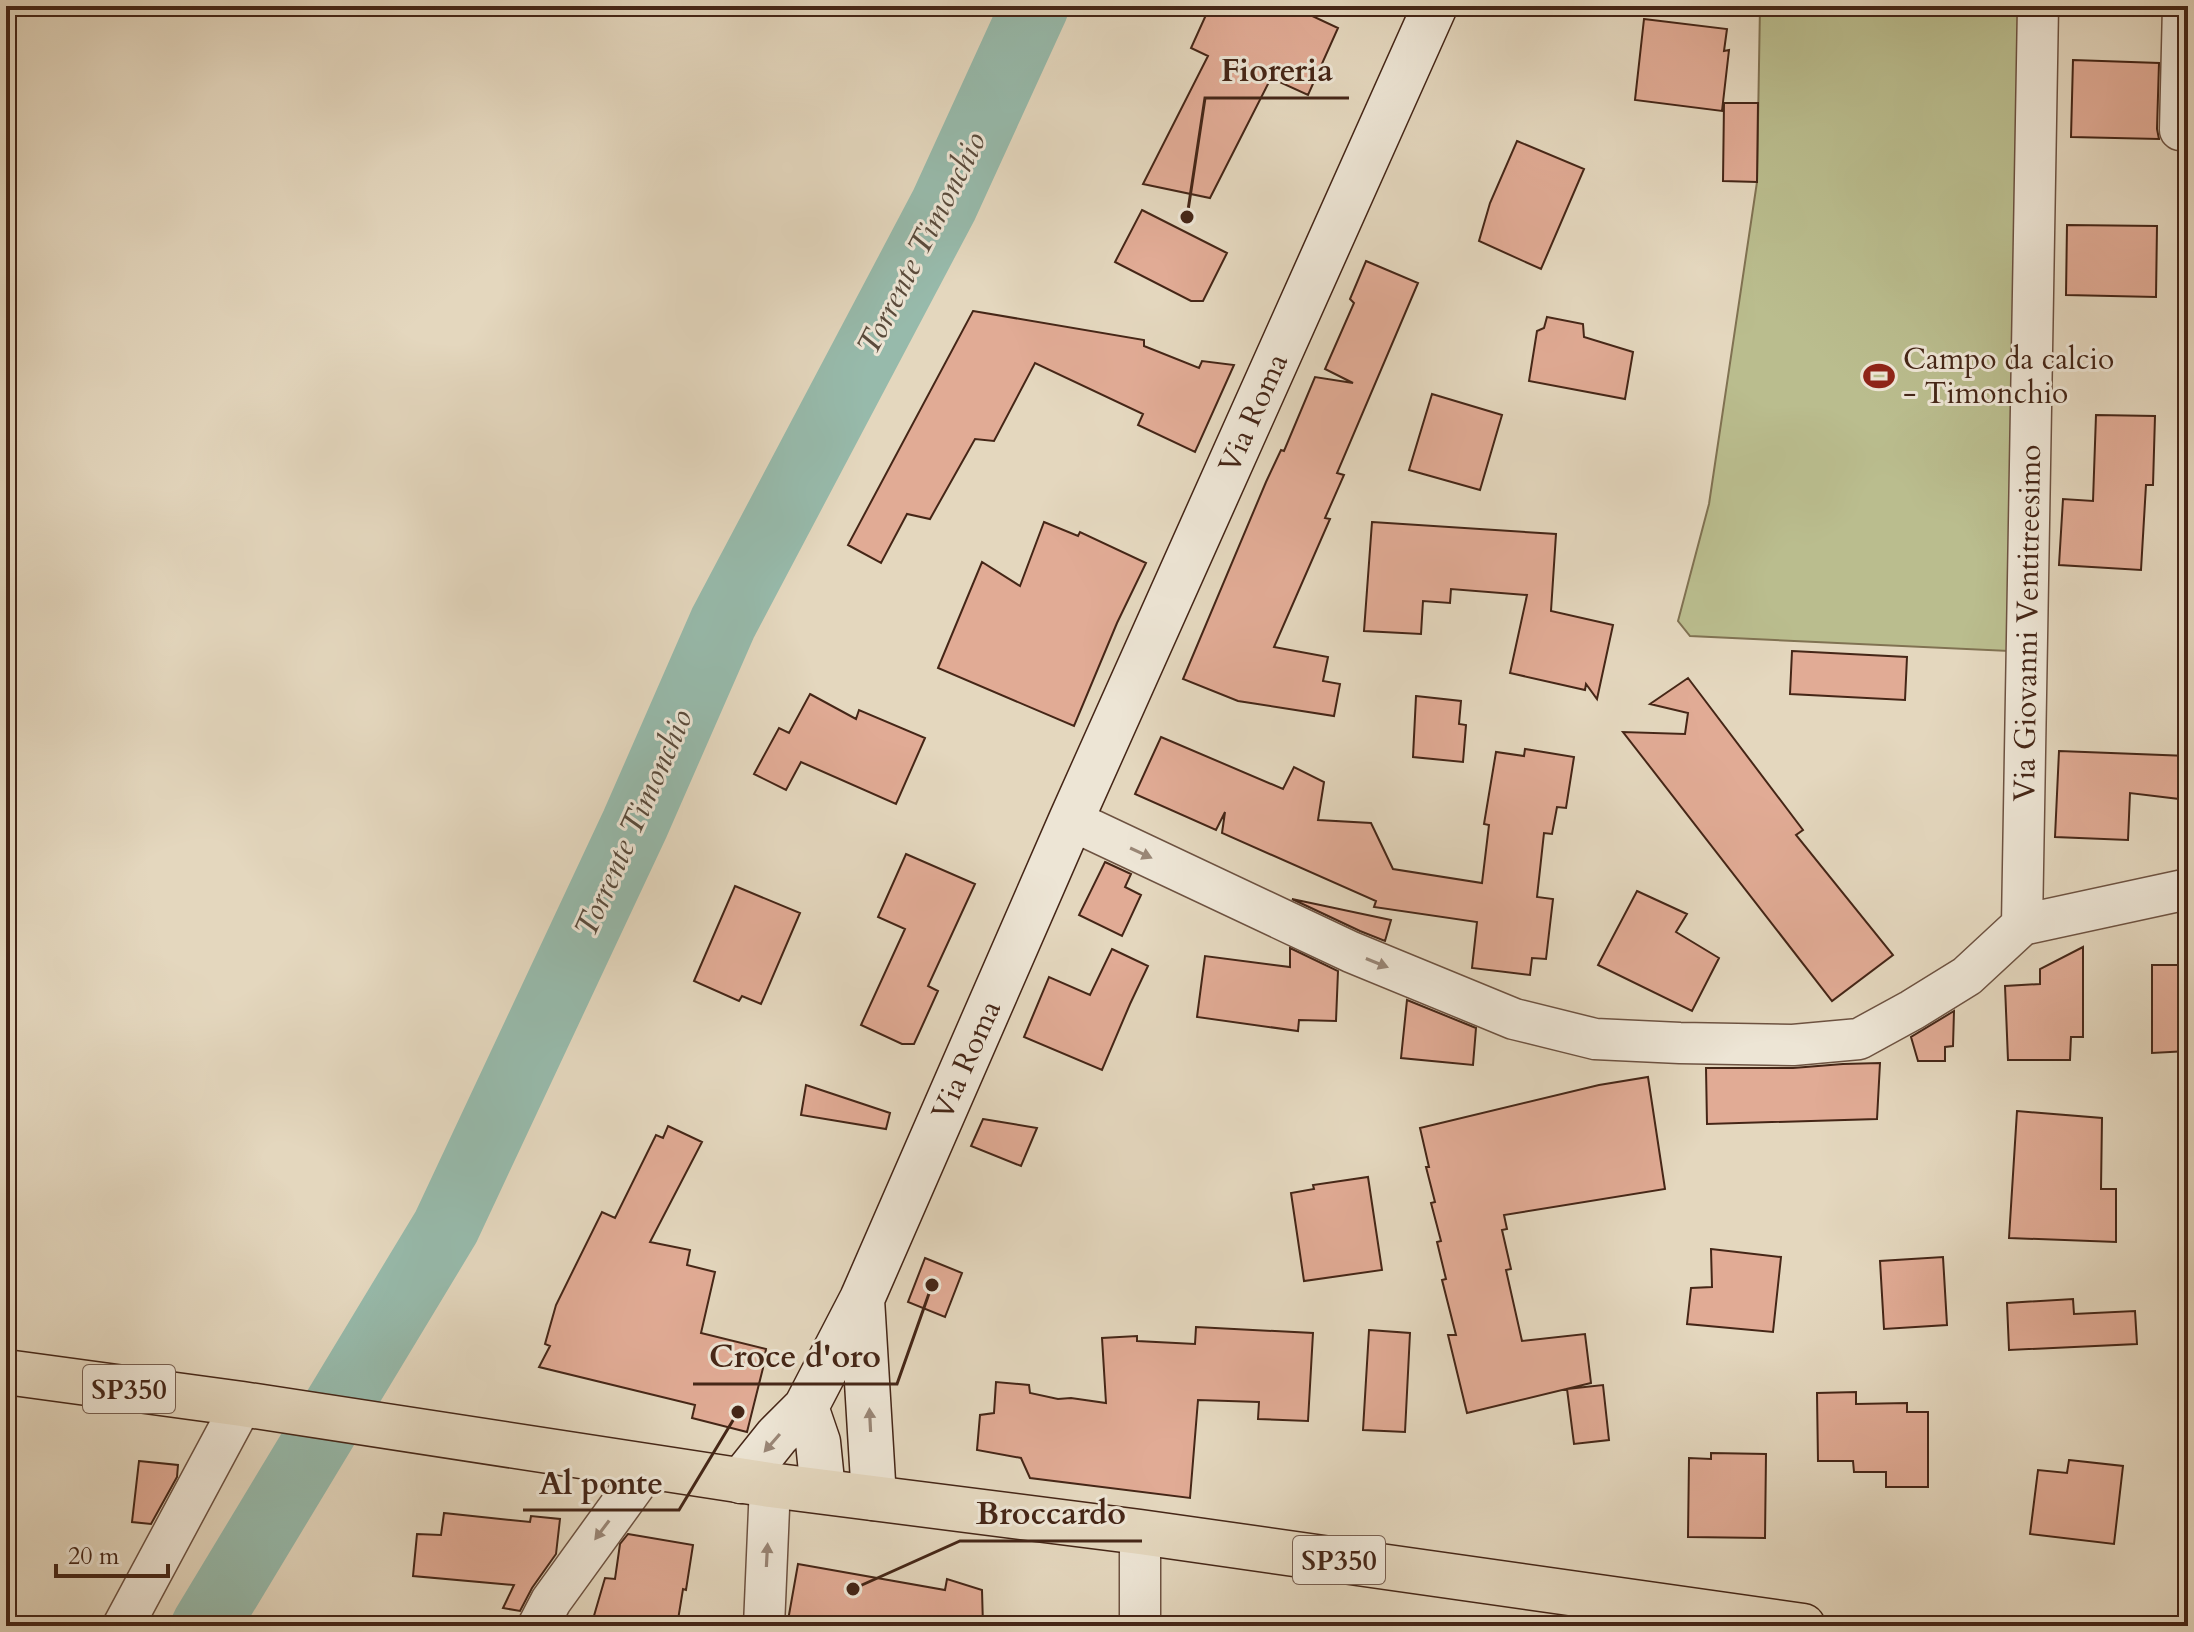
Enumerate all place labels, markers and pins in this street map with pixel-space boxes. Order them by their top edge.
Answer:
callout: Fioreria [1205,42,1349,98]
place label: Campo da calcio - Timonchio [1903,339,2114,414]
sports icon: Campo da calcio - Timonchio [1862,359,1896,393]
callout: Croce d'oro [693,1328,897,1384]
callout: Al ponte [523,1454,679,1510]
callout: Broccardo [960,1485,1142,1541]

